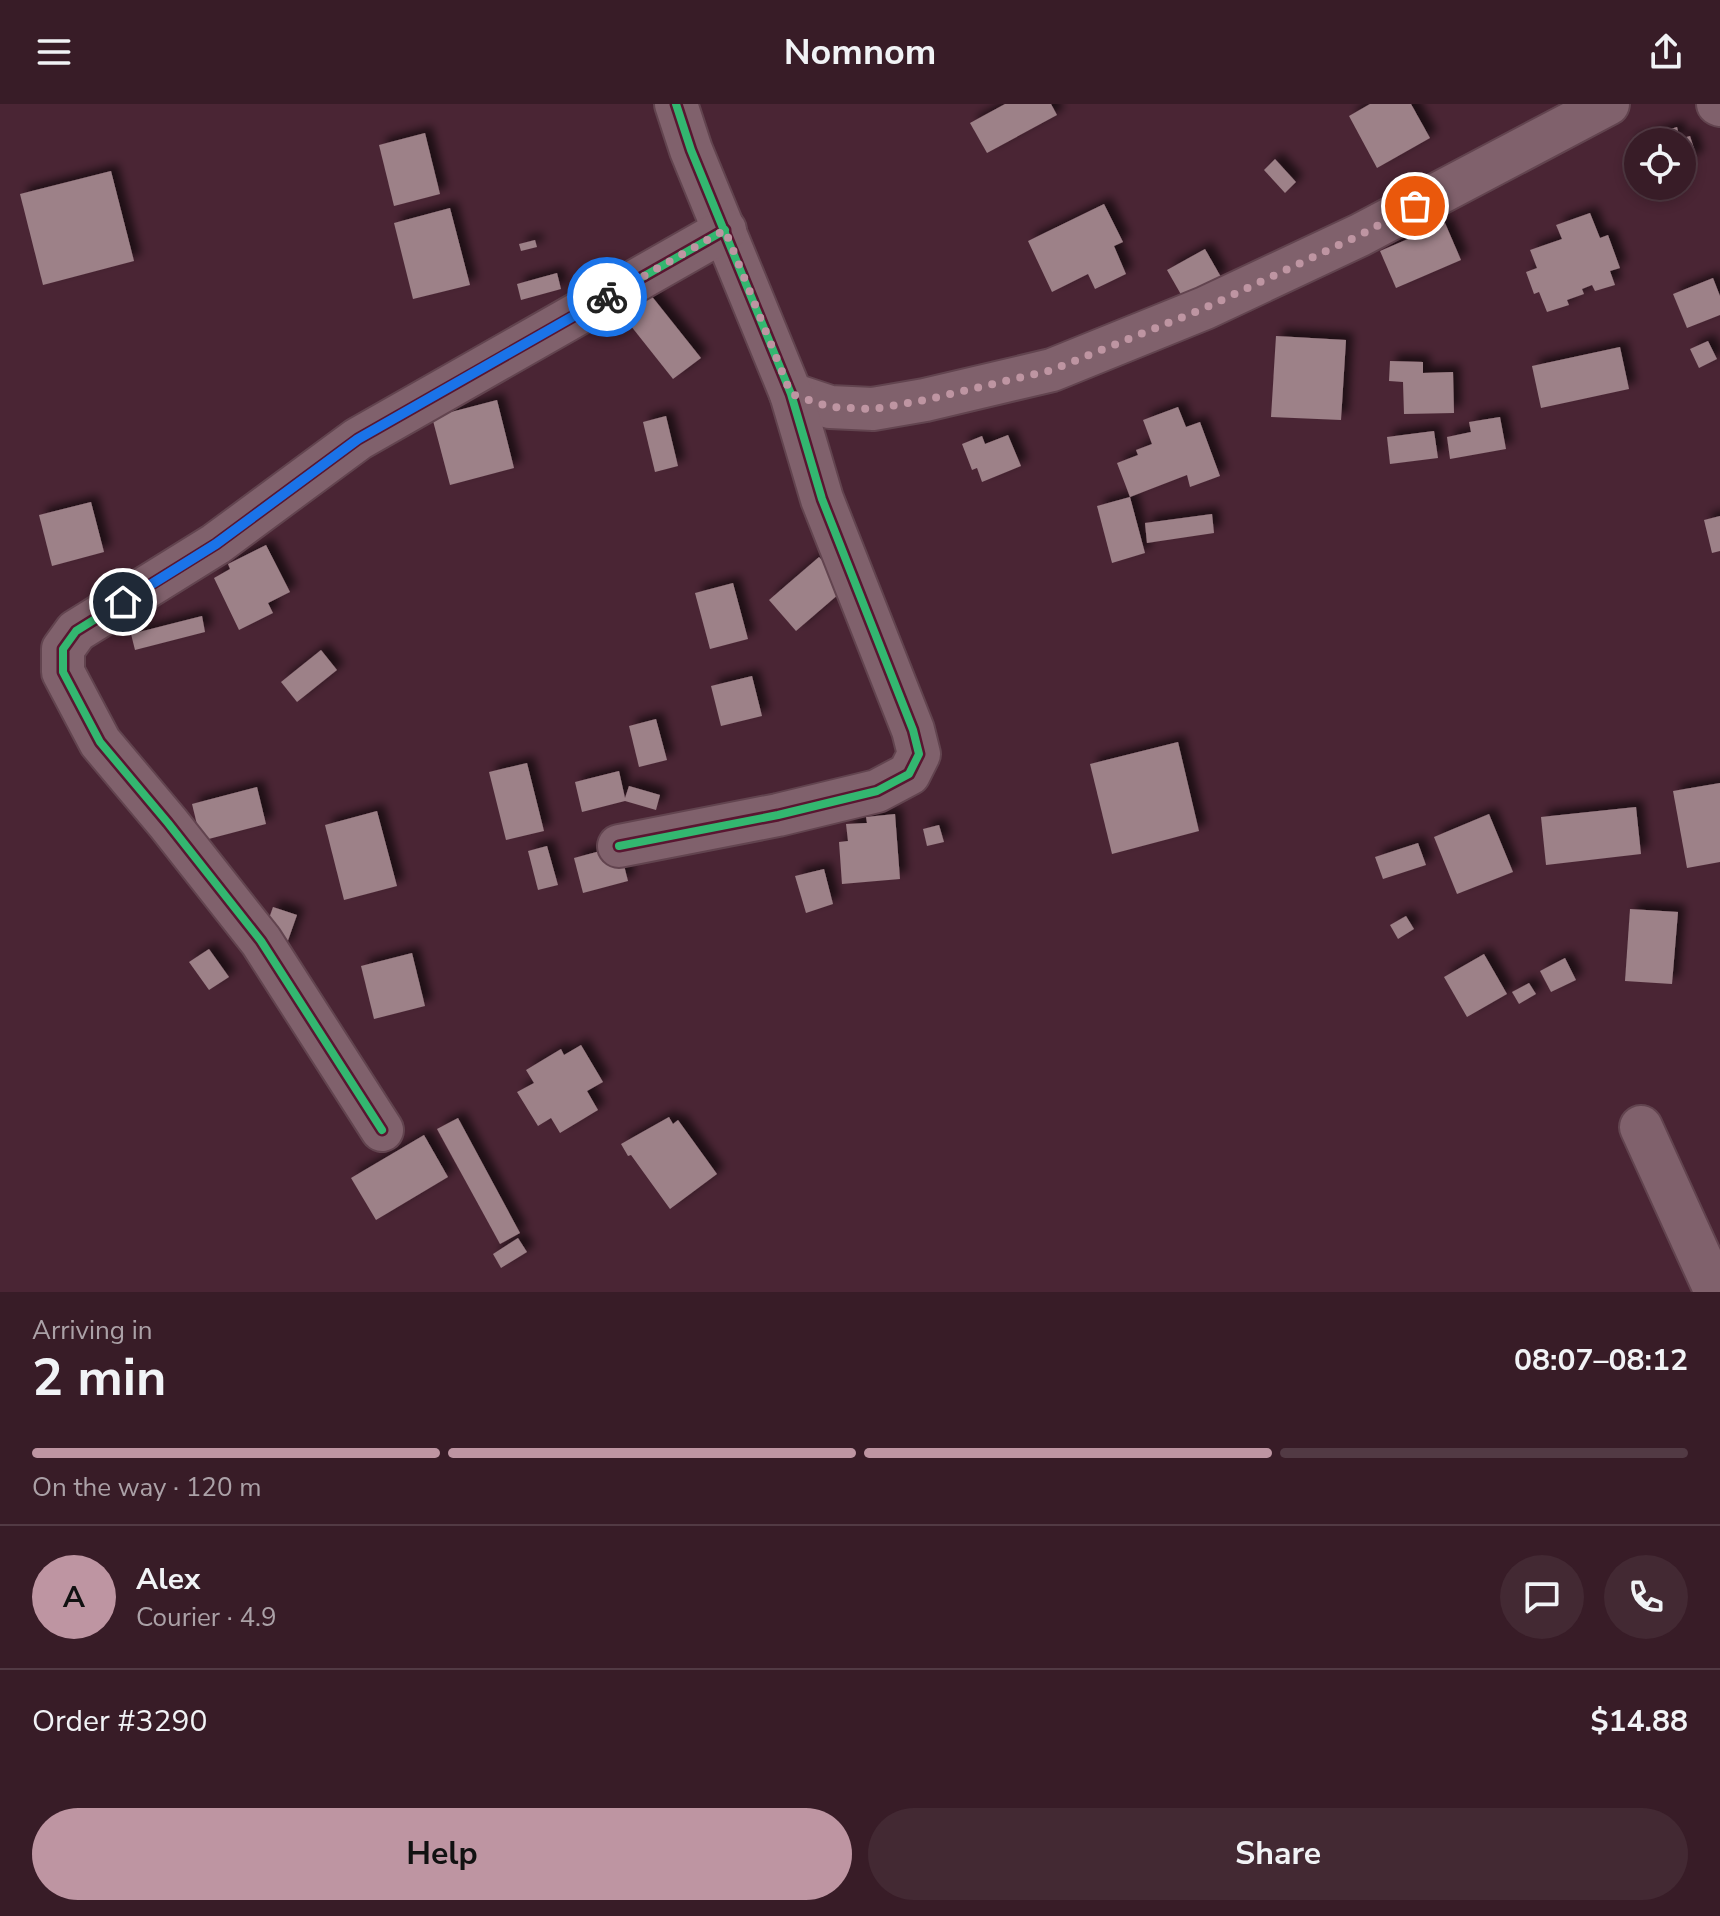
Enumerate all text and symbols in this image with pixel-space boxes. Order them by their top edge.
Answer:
text: Nomnom [784,28,936,77]
icon: menu [32,30,76,74]
icon: share [1644,30,1688,74]
map controls [1624,128,1696,200]
button: locate [1624,128,1696,200]
pin [1381,172,1449,240]
icon: bag [1393,184,1437,228]
courier [567,257,647,337]
icon: bike [585,275,629,319]
pin [89,568,157,636]
icon: home [101,580,145,624]
text: Arriving in [32,1313,153,1348]
text: 08:07–08:12 [1514,1340,1688,1381]
text: 2 min [32,1342,167,1413]
text: On the way · 120 m [32,1470,261,1505]
button: chat [1500,1555,1584,1639]
button: phone [1604,1555,1688,1639]
text: Alex [136,1559,200,1600]
text: A [63,1577,85,1618]
text: Courier · 4.9 [136,1600,277,1635]
text: Order #3290 [32,1701,207,1742]
text: $14.88 [1591,1701,1688,1742]
button: Help [32,1808,852,1900]
button: Share [868,1808,1688,1900]

